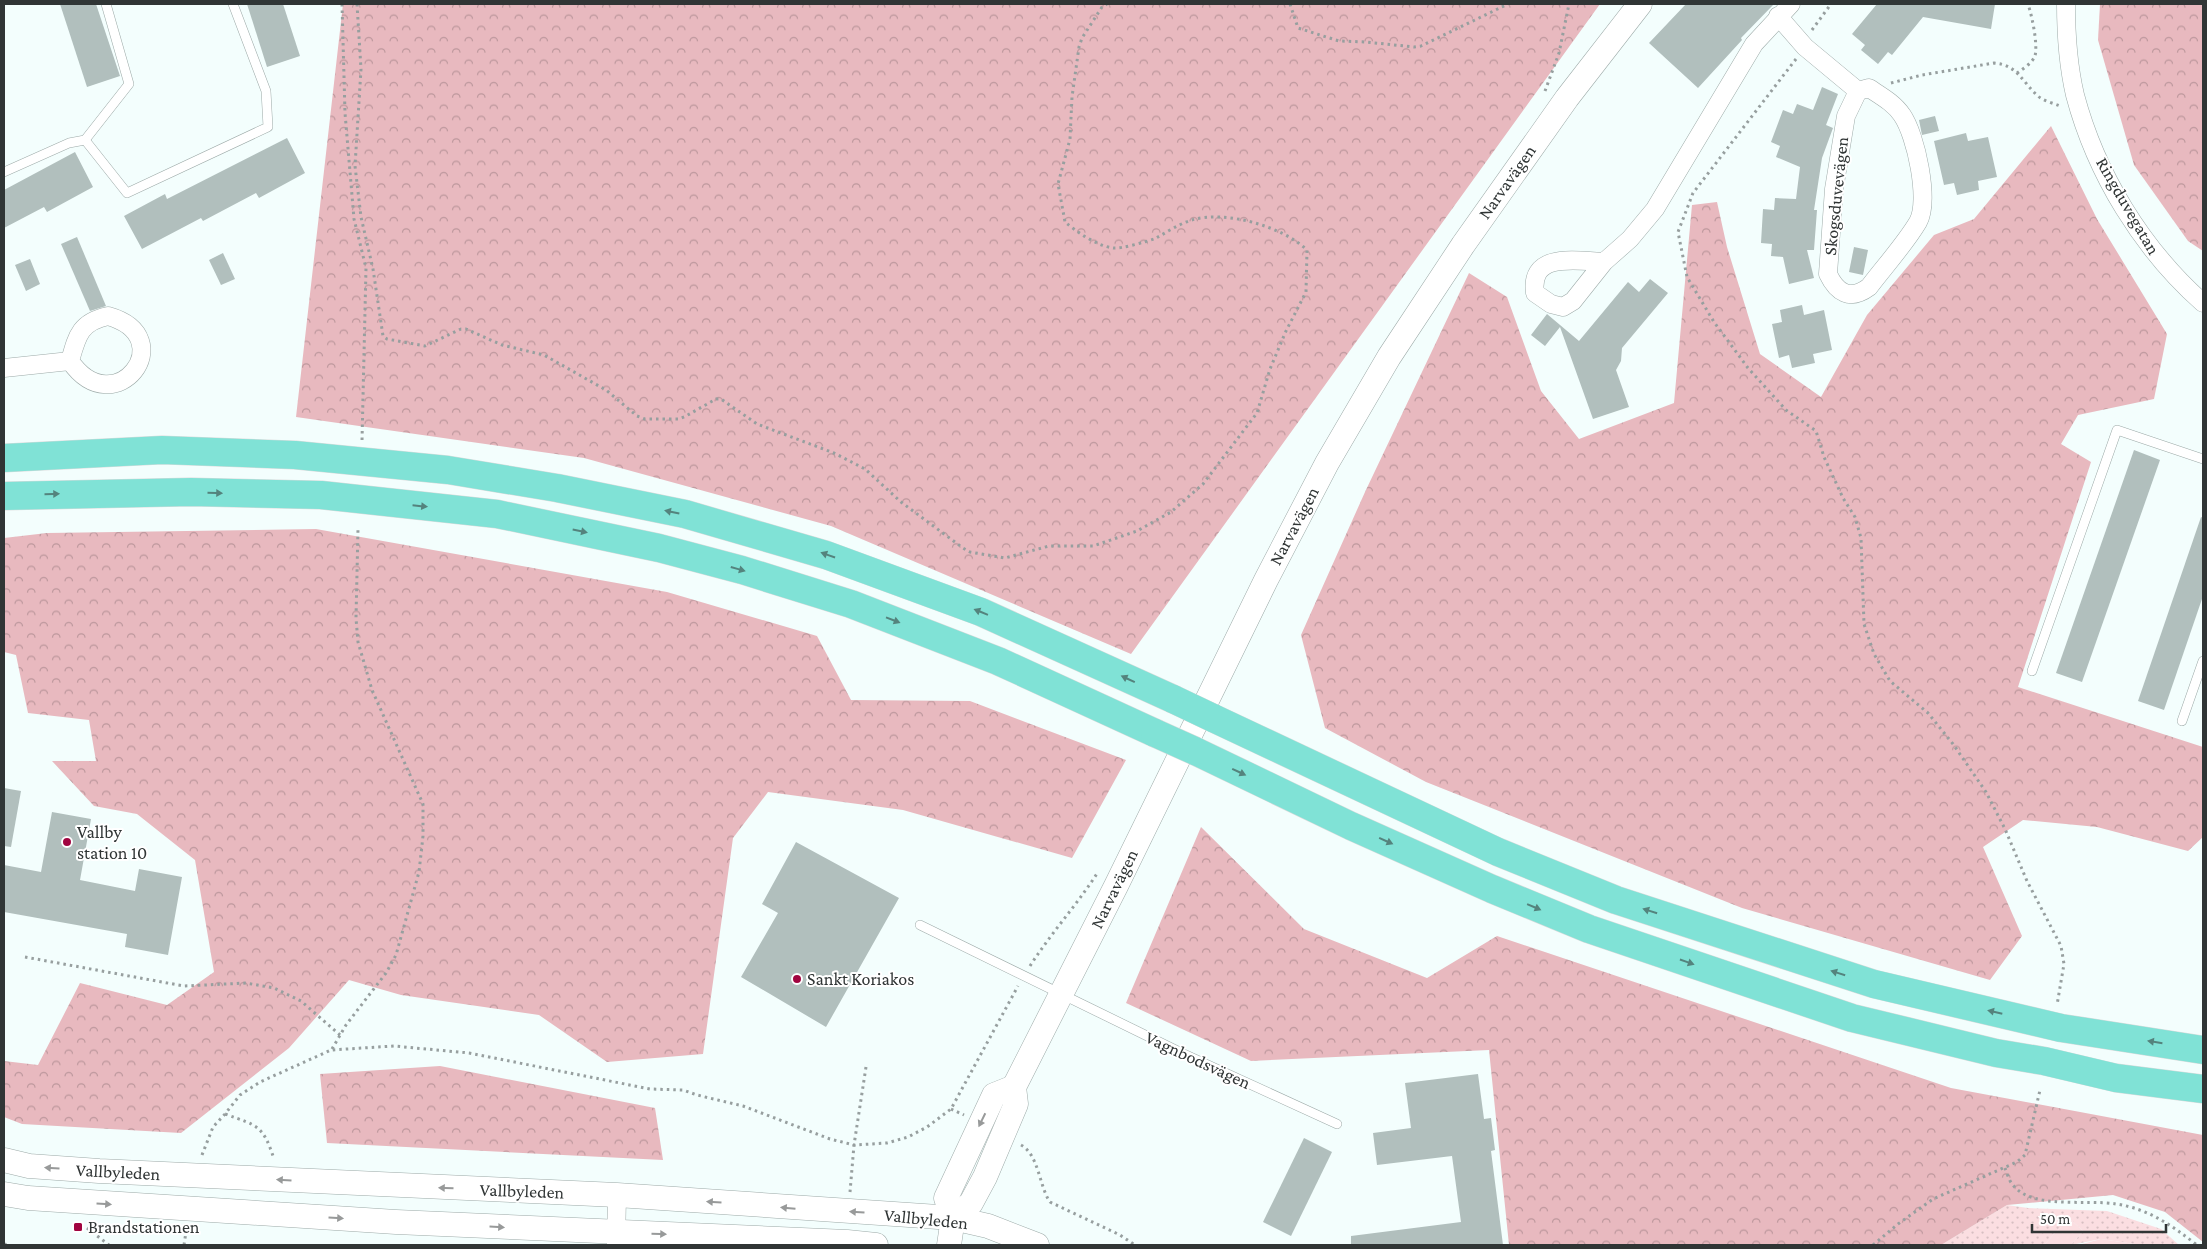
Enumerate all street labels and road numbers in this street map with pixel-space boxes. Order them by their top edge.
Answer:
street label: Skogsduvevägen [1820,135,1852,256]
street label: Narvavägen [1474,141,1540,223]
street label: Ringduvegatan [2092,154,2164,258]
street label: Narvavägen [1265,483,1323,568]
street label: Narvavägen [1086,846,1142,932]
street label: Vagnbodsvägen [1142,1027,1254,1093]
street label: Vallbyleden [75,1160,161,1184]
street label: Vallbyleden [479,1180,565,1202]
street label: Vallbyleden [883,1205,969,1233]

